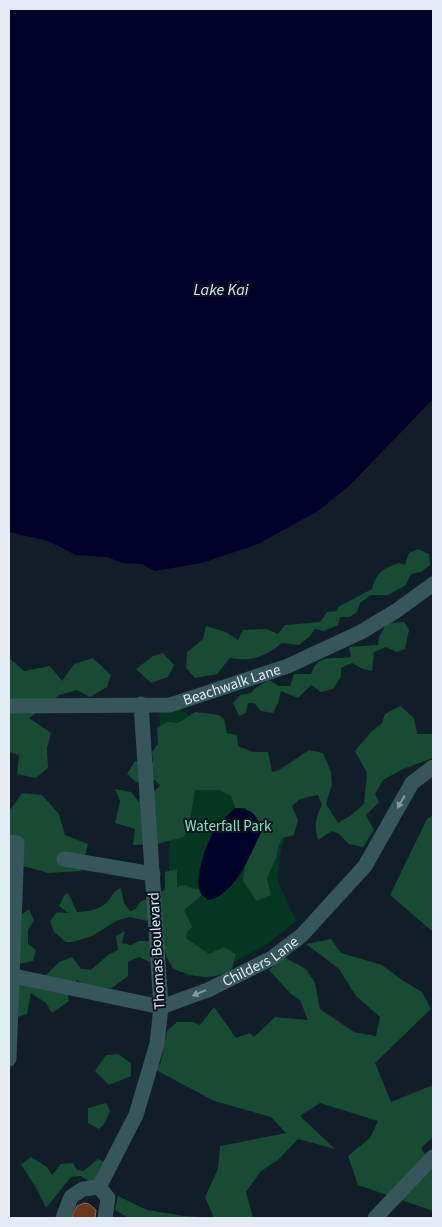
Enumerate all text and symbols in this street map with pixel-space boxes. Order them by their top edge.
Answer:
water label: Lake Kai [193,279,249,301]
street label: Beachwalk Lane [180,659,283,711]
one-way arrow [397,795,405,810]
park label: Waterfall Park [185,816,272,837]
street label: Thomas Boulevard [143,892,171,1010]
street label: Childers Lane [219,931,303,992]
one-way arrow [192,990,207,997]

